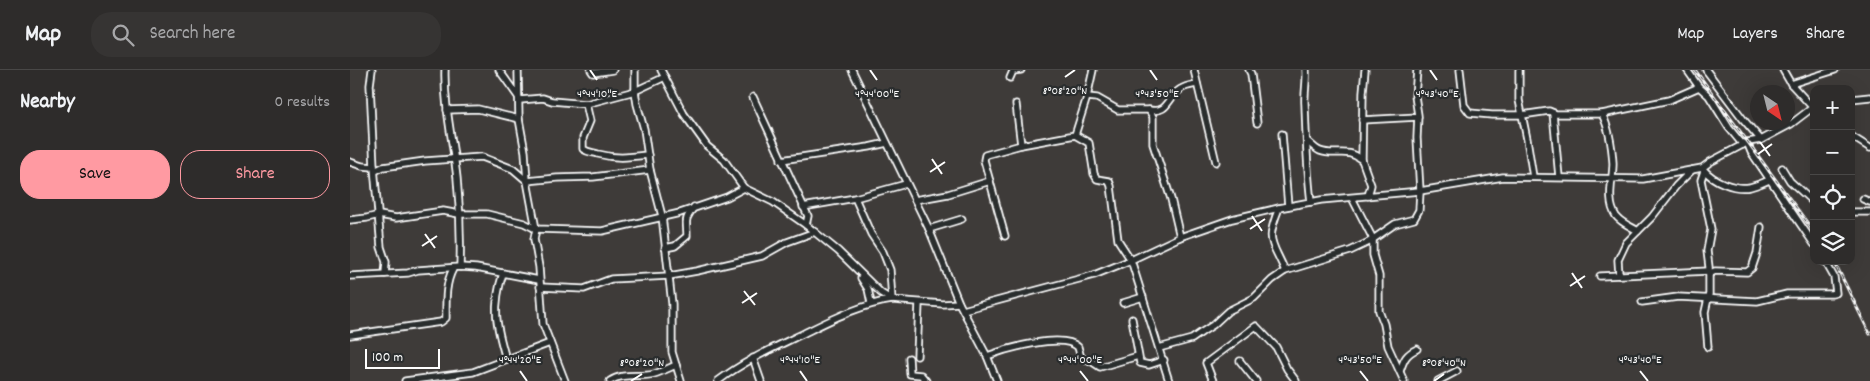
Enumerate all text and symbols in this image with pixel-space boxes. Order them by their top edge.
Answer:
search box [91,12,441,57]
text: Map [25,18,61,52]
icon: search [109,21,137,49]
text: Search here [149,21,235,48]
text: Map [1677,22,1704,47]
text: Layers [1732,22,1778,47]
text: Share [1806,22,1845,47]
text: 8°08'20"N [1043,83,1087,100]
north arrow [1750,85,1795,130]
map controls [1810,85,1855,265]
button: + [1810,85,1855,130]
text: 4°44'10"E [577,86,618,103]
text: 4°44'00"E [855,86,900,103]
text: 4°43'50"E [1135,86,1179,103]
text: 4°43'40"E [1416,86,1459,103]
text: Nearby [20,88,75,118]
text: 0 results [275,91,330,114]
button: − [1810,130,1855,175]
button: Save [20,150,170,199]
button: Share [180,150,330,199]
button: locate [1810,175,1855,220]
button: layers [1810,220,1855,265]
scale bar [365,346,440,369]
text: 100 m [372,348,403,368]
text: 4°44'20"E [499,352,542,369]
text: 4°44'10"E [780,352,821,369]
text: 4°44'00"E [1058,352,1103,369]
text: 4°43'50"E [1338,352,1382,369]
text: 4°43'40"E [1619,352,1662,369]
text: 8°08'20"N [620,355,664,372]
text: 8°08'40"N [1422,355,1466,372]

